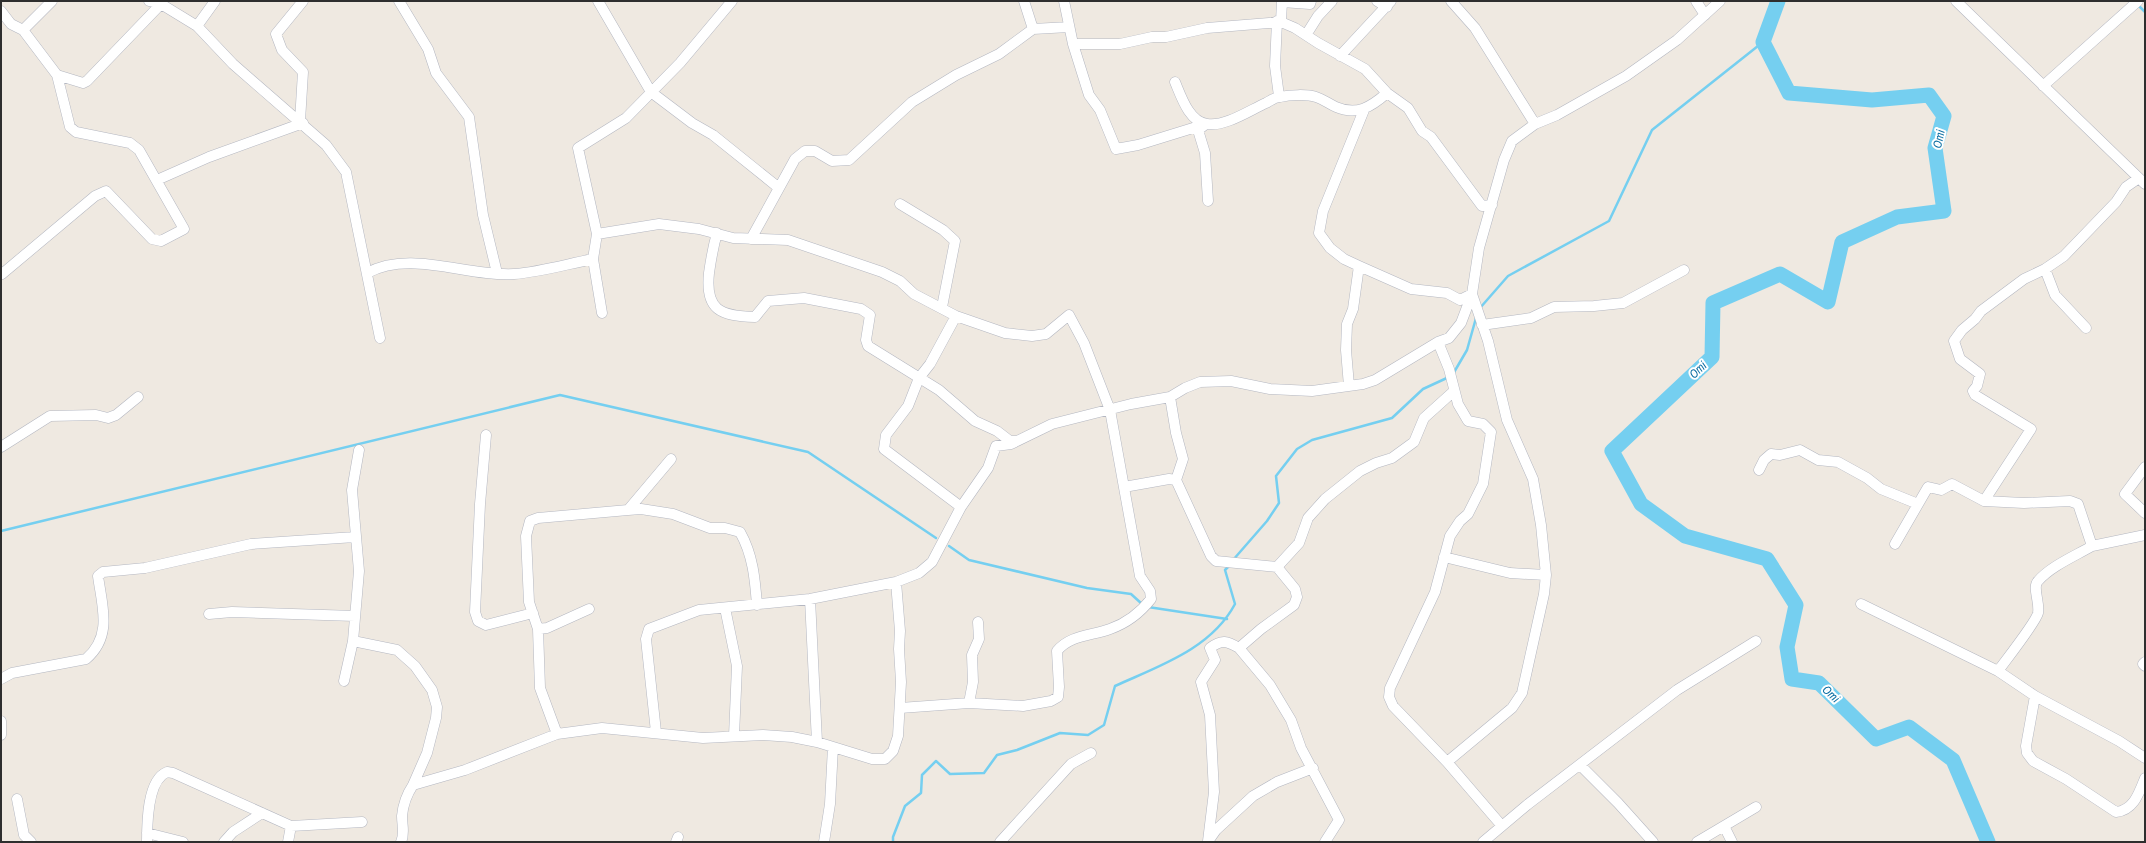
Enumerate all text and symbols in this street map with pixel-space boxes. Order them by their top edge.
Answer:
water label: Omi [1929,128,1949,150]
water label: Omi [1686,358,1710,382]
water label: Omi [1819,682,1843,706]

